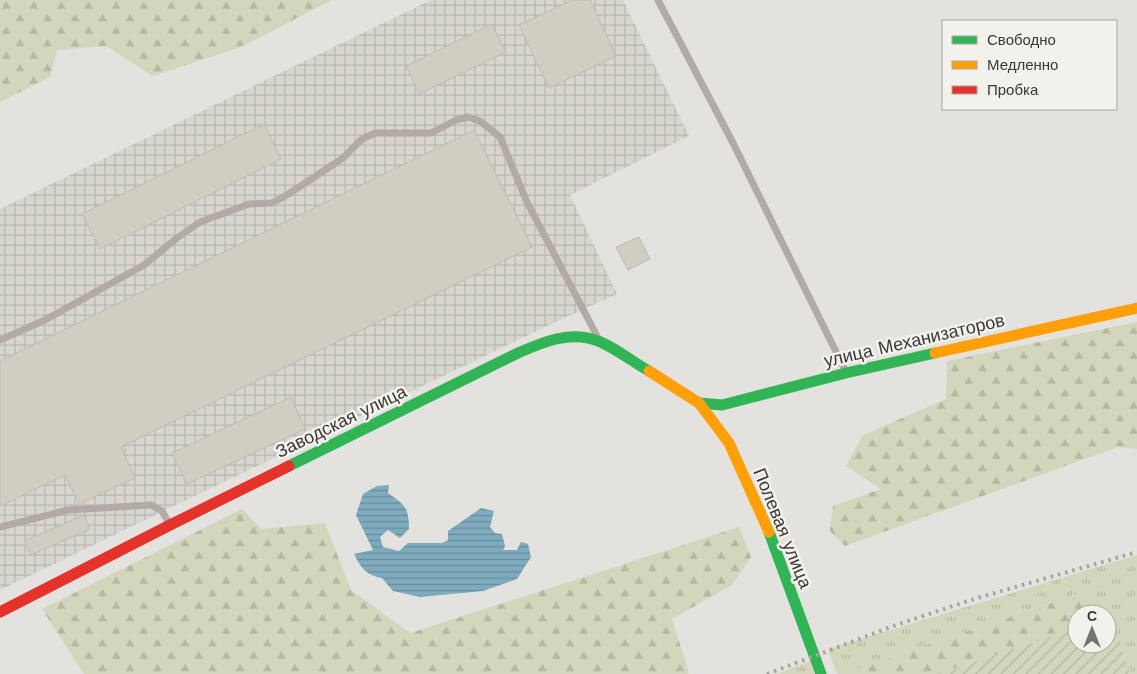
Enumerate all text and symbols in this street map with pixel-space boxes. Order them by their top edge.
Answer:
legend [942,20,1117,110]
text: Свободно [987,31,1056,49]
text: Медленно [987,56,1058,74]
text: Пробка [987,81,1039,99]
street label: улица Механизаторов [822,309,1006,371]
street label: Заводская улица [272,380,411,462]
street label: Полевая улица [749,465,817,592]
north arrow [1067,604,1117,654]
text: С [1087,608,1097,624]

